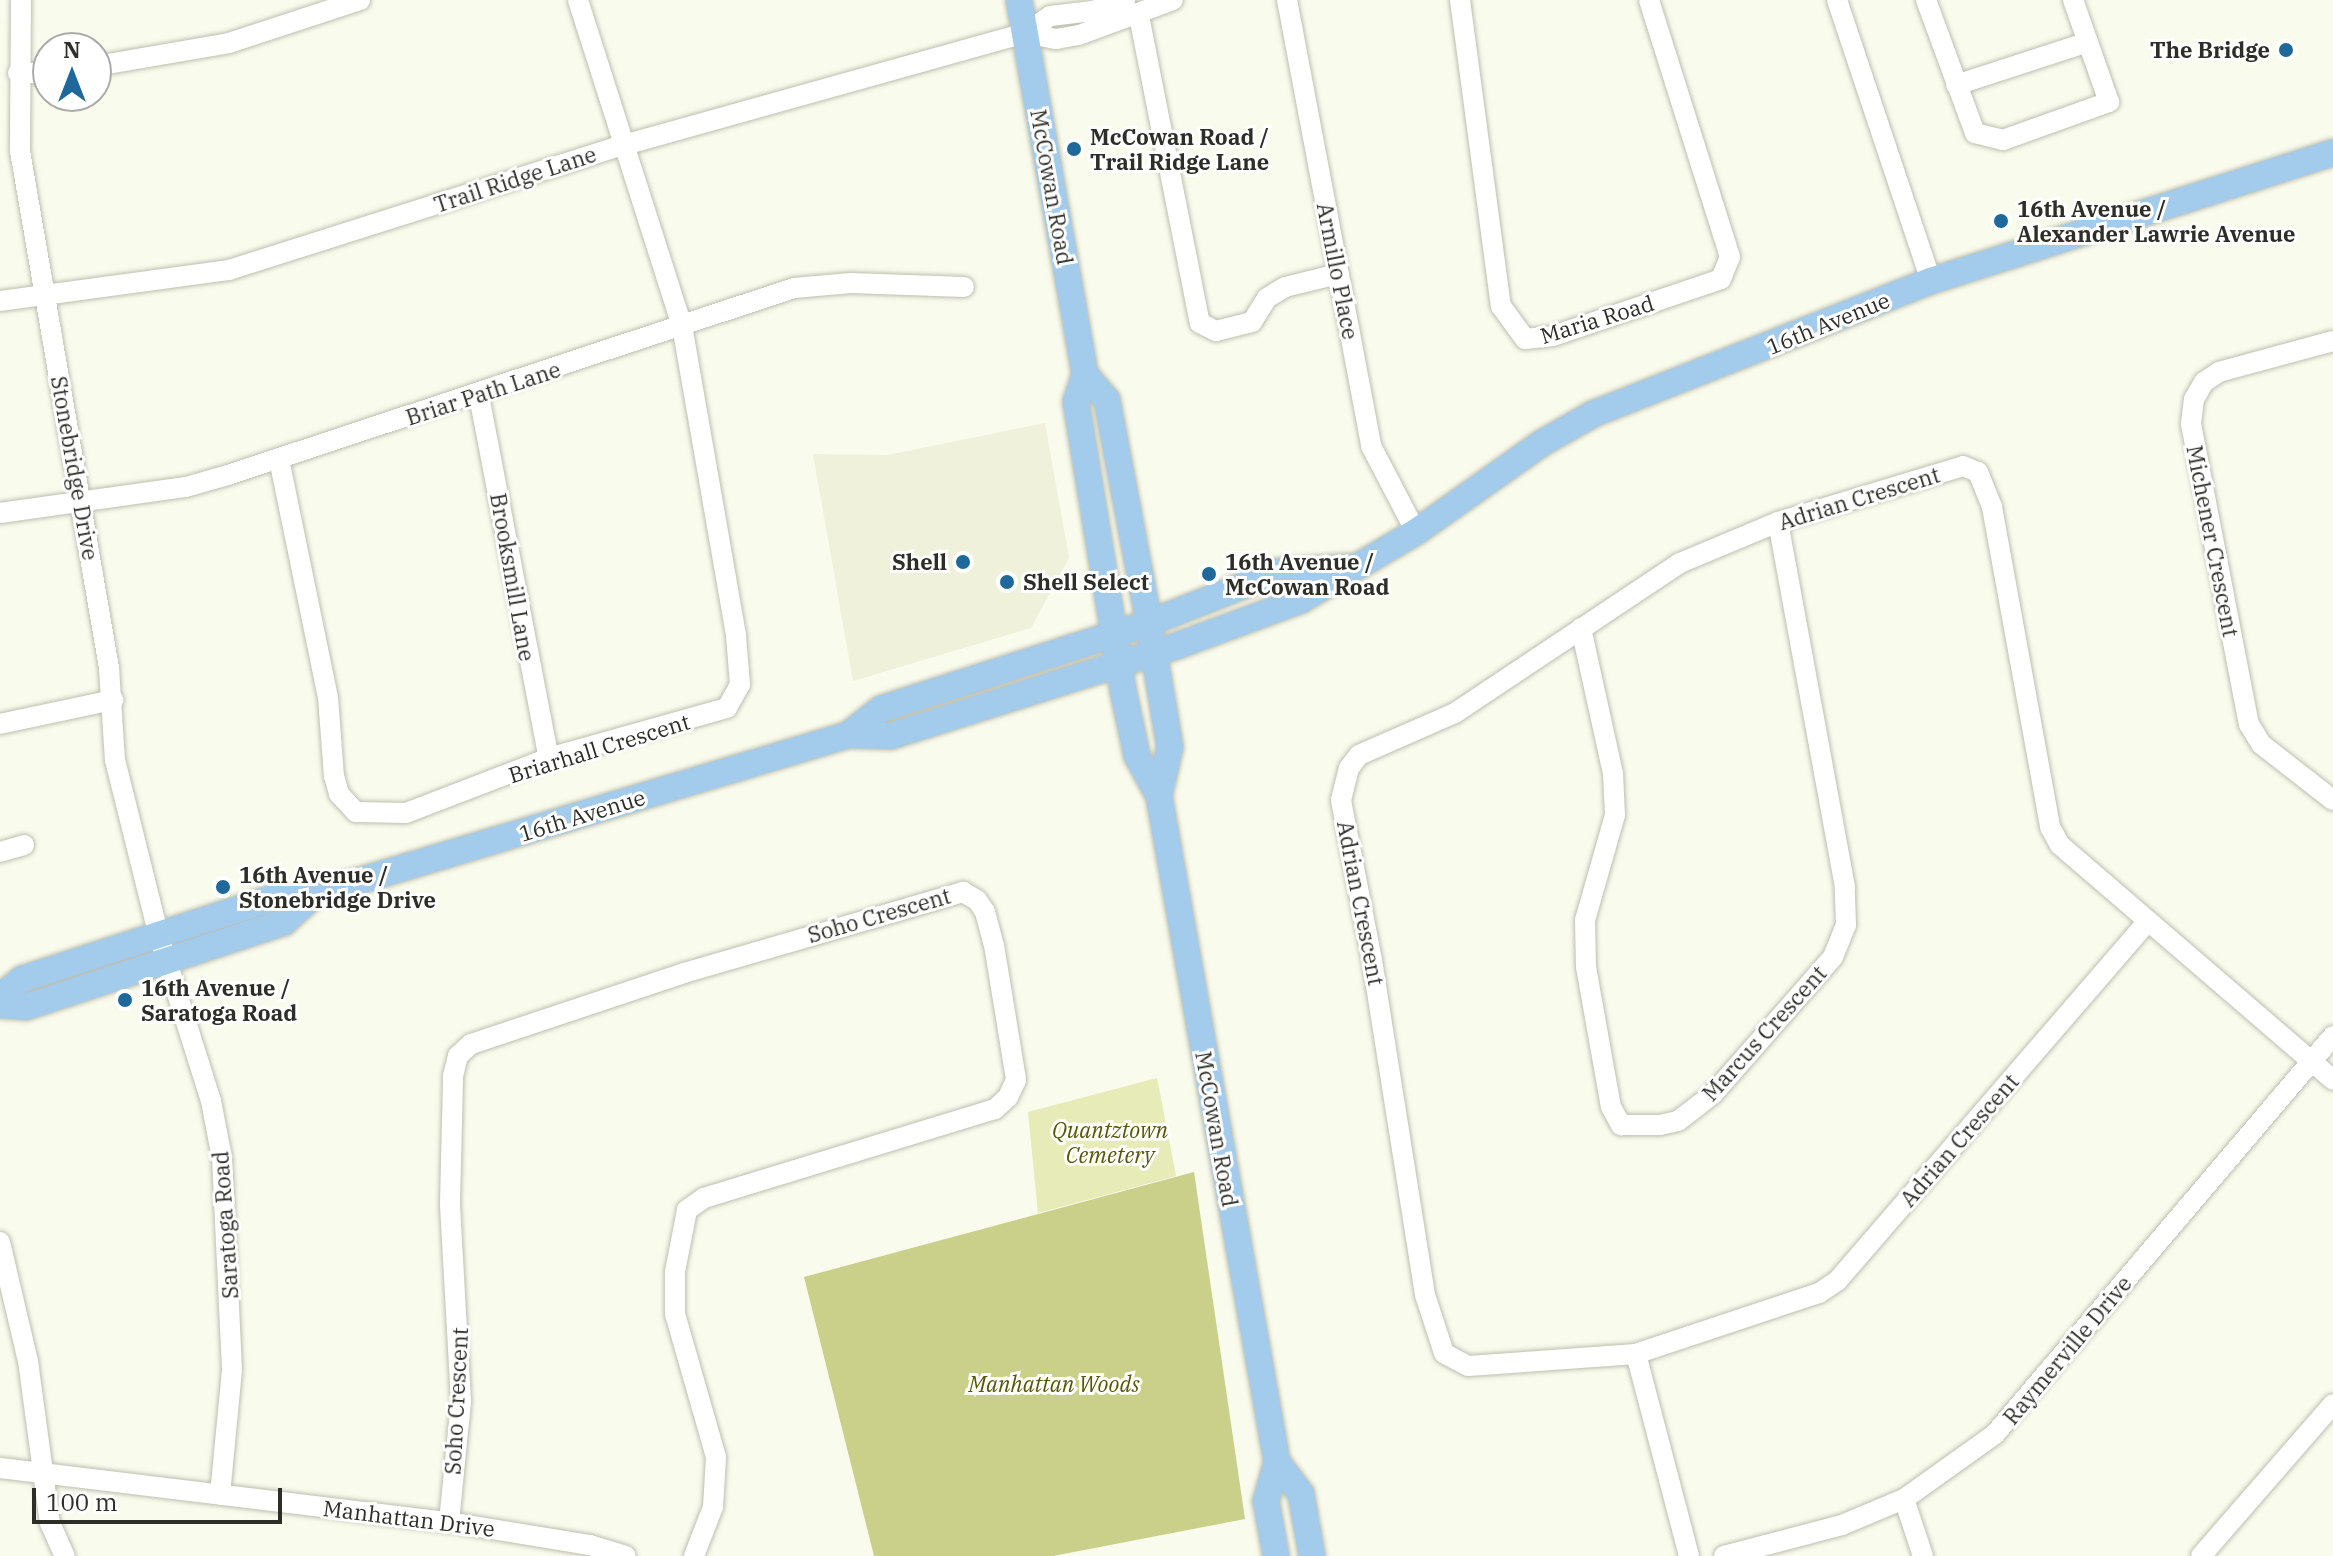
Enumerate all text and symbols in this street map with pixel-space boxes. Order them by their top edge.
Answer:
north arrow [32,32,112,112]
text: N [63,35,81,64]
place label: The Bridge [2150,37,2270,63]
marker: The Bridge [2277,41,2295,59]
street label: McCowan Road [1025,107,1079,267]
place label: McCowan Road / Trail Ridge Lane [1090,123,1269,174]
street label: Trail Ridge Lane [430,140,600,218]
marker: McCowan Road / Trail Ridge Lane [1065,140,1083,158]
place label: 16th Avenue / Alexander Lawrie Avenue [2017,195,2295,246]
street label: Armillo Place [1312,200,1364,342]
marker: 16th Avenue / Alexander Lawrie Avenue [1992,212,2010,230]
street label: 16th Avenue [1763,286,1893,360]
street label: Maria Road [1537,289,1657,349]
street label: Briar Path Lane [402,356,564,430]
street label: Stonebridge Drive [46,374,104,562]
street label: Michener Crescent [2181,443,2245,639]
street label: Adrian Crescent [1775,461,1943,535]
street label: Brooksmill Lane [485,491,541,663]
place label: 16th Avenue / McCowan Road [1225,548,1389,600]
place label: Shell [892,549,947,575]
marker: Shell [954,553,972,571]
marker: 16th Avenue / McCowan Road [1200,565,1218,583]
place label: Shell Select [1023,569,1149,595]
marker: Shell Select [998,573,1016,591]
street label: Briarhall Crescent [505,708,693,788]
street label: 16th Avenue [516,783,648,847]
street label: Adrian Crescent [1332,818,1390,988]
place label: 16th Avenue / Stonebridge Drive [239,861,436,912]
marker: 16th Avenue / Stonebridge Drive [214,878,232,896]
street label: Soho Crescent [804,882,954,948]
street label: Marcus Crescent [1696,960,1832,1106]
place label: 16th Avenue / Saratoga Road [141,974,297,1026]
marker: 16th Avenue / Saratoga Road [116,991,134,1009]
street label: McCowan Road [1190,1049,1244,1209]
street label: Adrian Crescent [1894,1068,2024,1212]
park label: Quantztown Cemetery [1052,1116,1168,1168]
street label: Saratoga Road [207,1150,243,1300]
street label: Raymerville Drive [1997,1270,2137,1430]
street label: Soho Crescent [439,1327,473,1475]
park label: Manhattan Woods [968,1371,1140,1397]
scale bar [36,1472,286,1522]
text: 100 m [46,1486,118,1518]
street label: Manhattan Drive [322,1494,496,1542]

